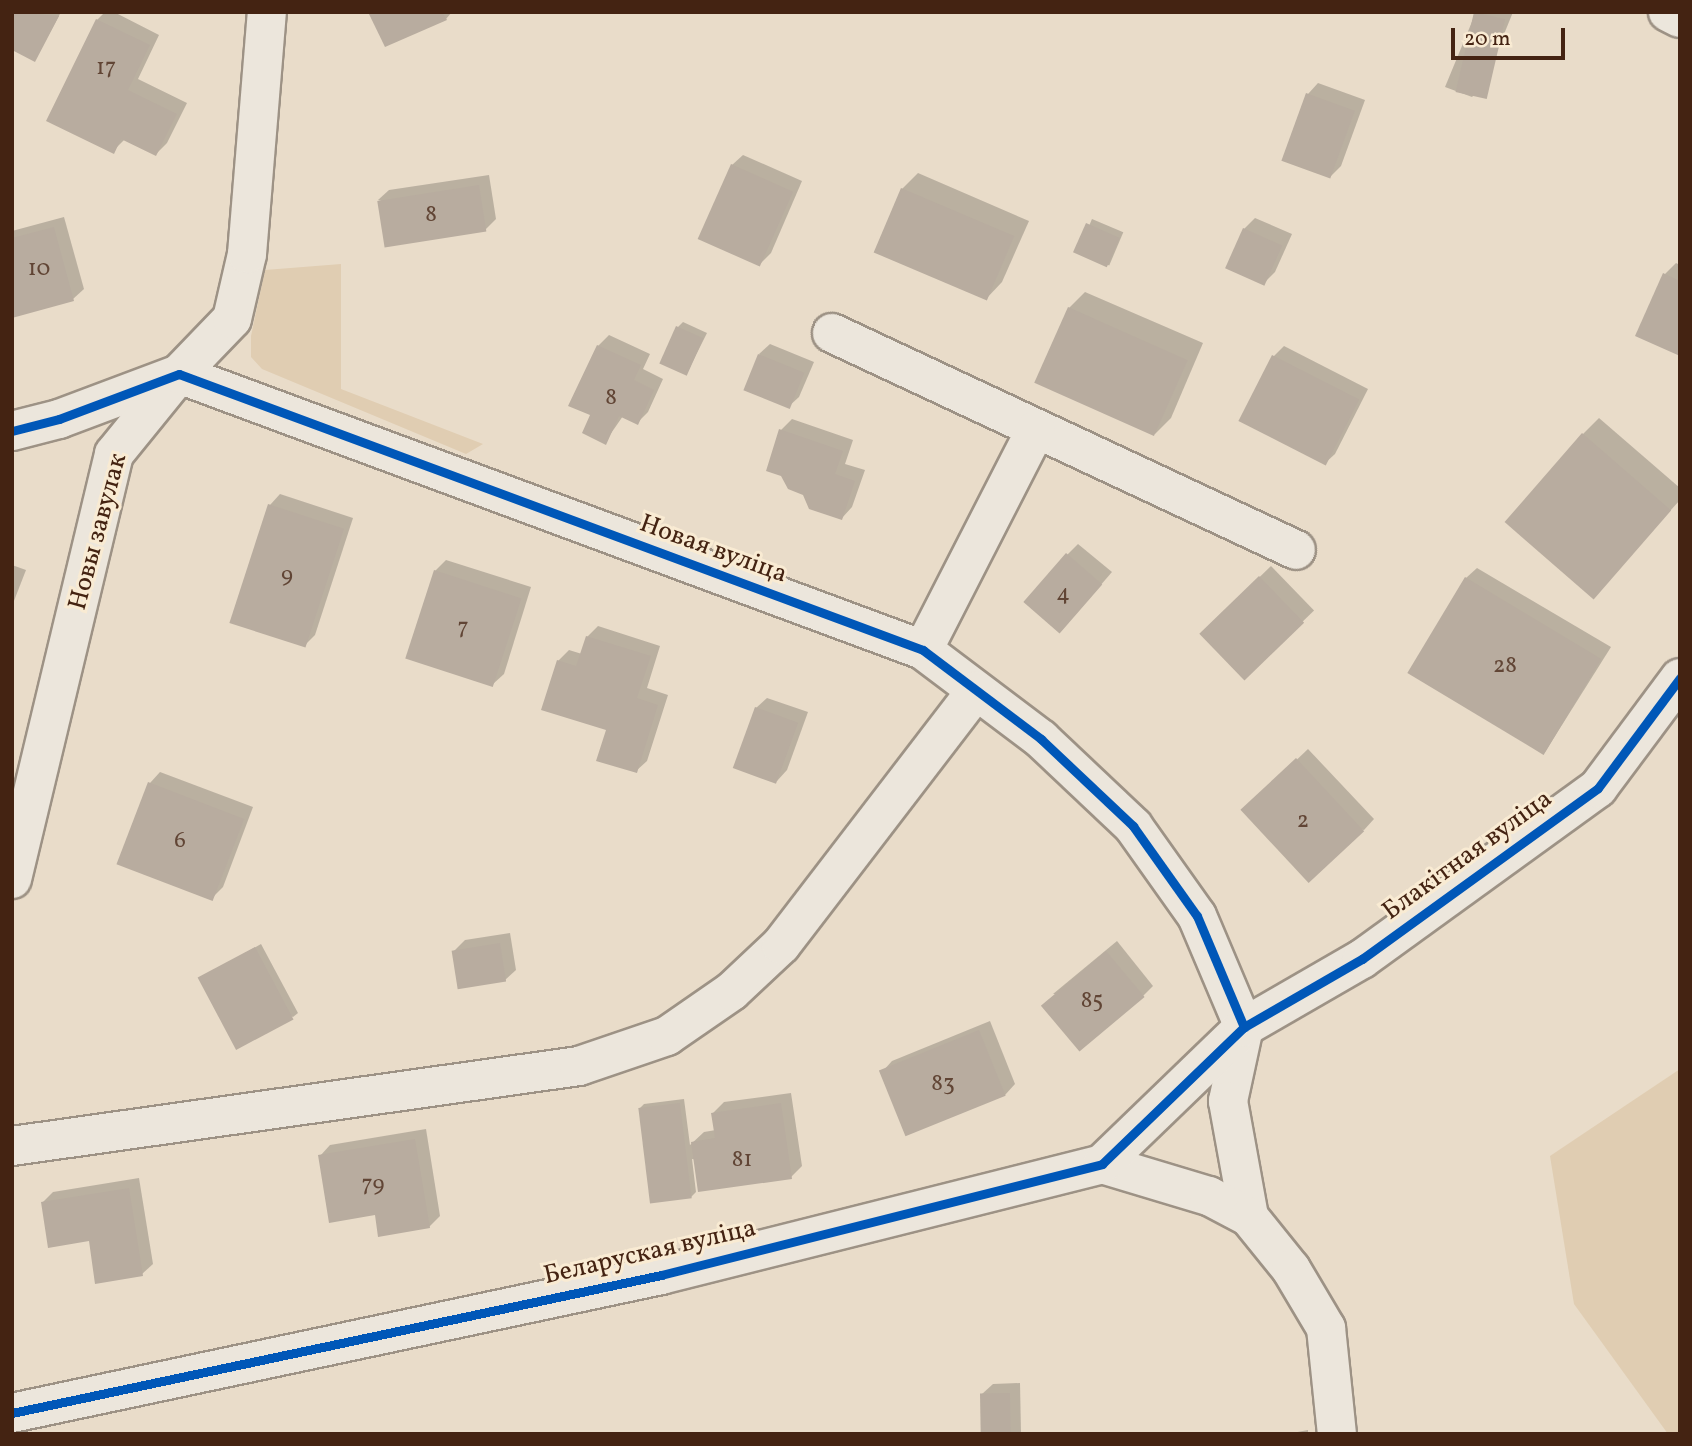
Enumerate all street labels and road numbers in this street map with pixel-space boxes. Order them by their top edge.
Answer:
street label: Новы завулак [63,450,135,614]
street label: Новая вуліца [635,509,791,591]
street label: Блакітная вуліца [1377,784,1559,928]
street label: Беларуская вуліца [541,1213,759,1293]

